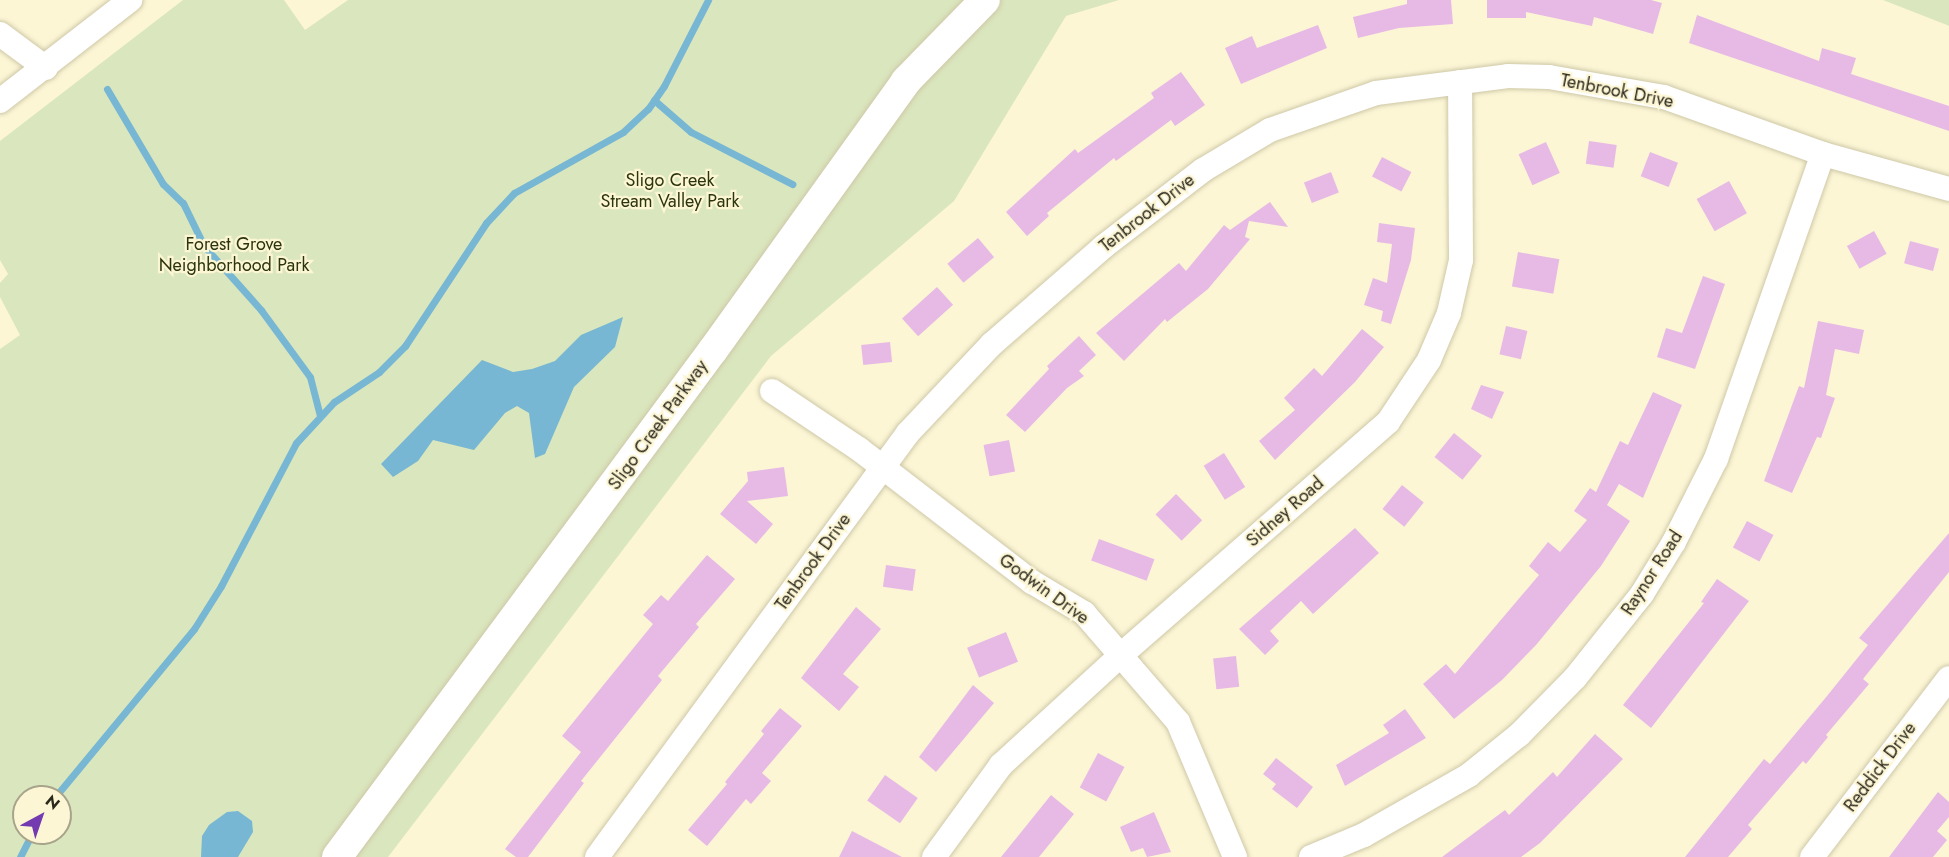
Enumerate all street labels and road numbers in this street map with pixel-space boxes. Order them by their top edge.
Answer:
street label: Tenbrook Drive [1559,69,1675,113]
street label: Tenbrook Drive [1095,169,1199,257]
street label: Sligo Creek Parkway [604,356,712,494]
street label: Sidney Road [1242,473,1328,551]
street label: Tenbrook Drive [771,509,855,615]
street label: Raynor Road [1617,527,1687,619]
street label: Godwin Drive [995,549,1093,629]
street label: Reddick Drive [1839,718,1921,816]

